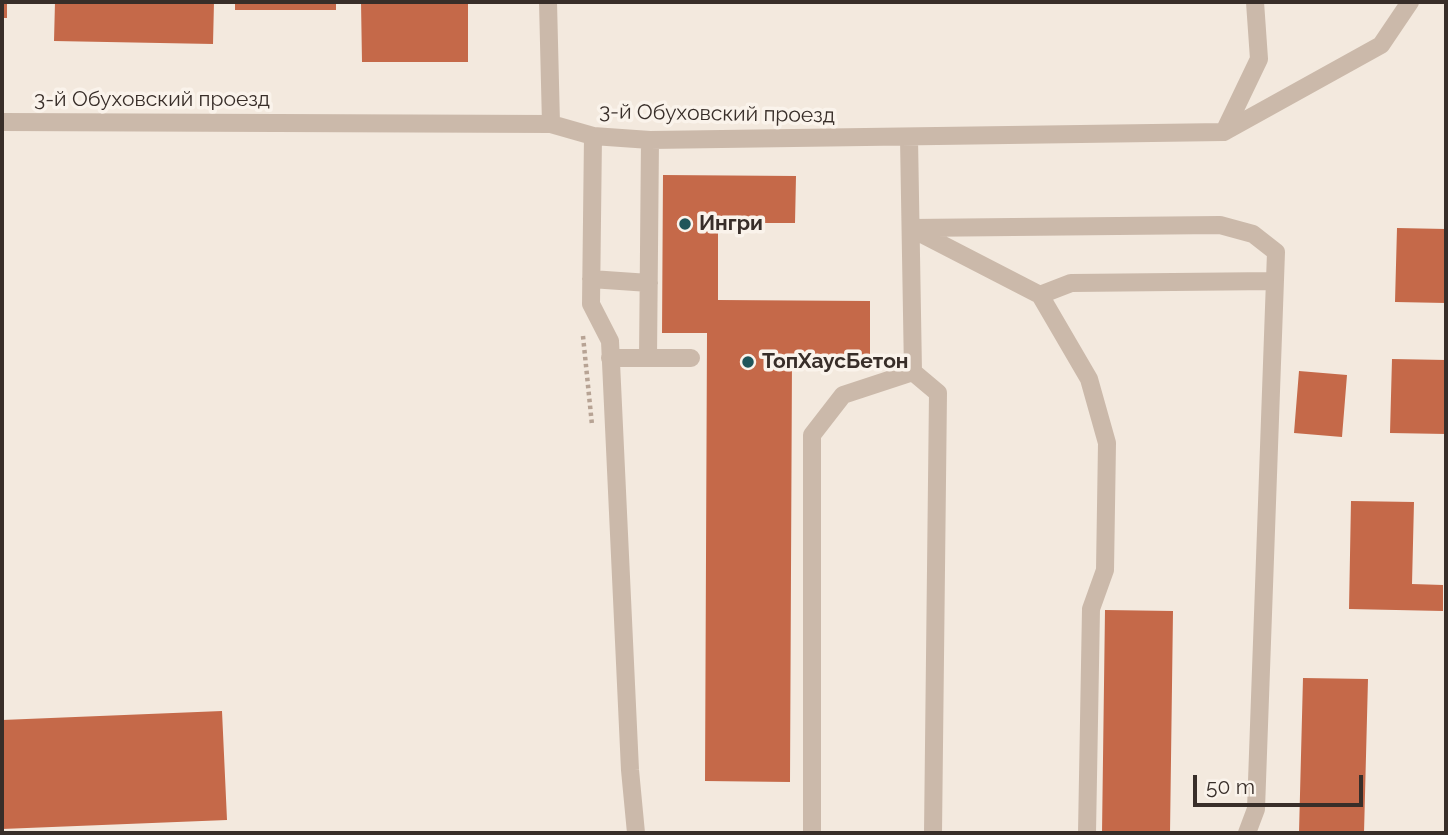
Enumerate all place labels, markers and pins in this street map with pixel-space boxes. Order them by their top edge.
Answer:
place label: Ингри [699,211,763,237]
marker: Ингри [677,216,693,232]
place label: ТопХаусБетон [762,349,909,375]
marker: ТопХаусБетон [740,354,756,370]

